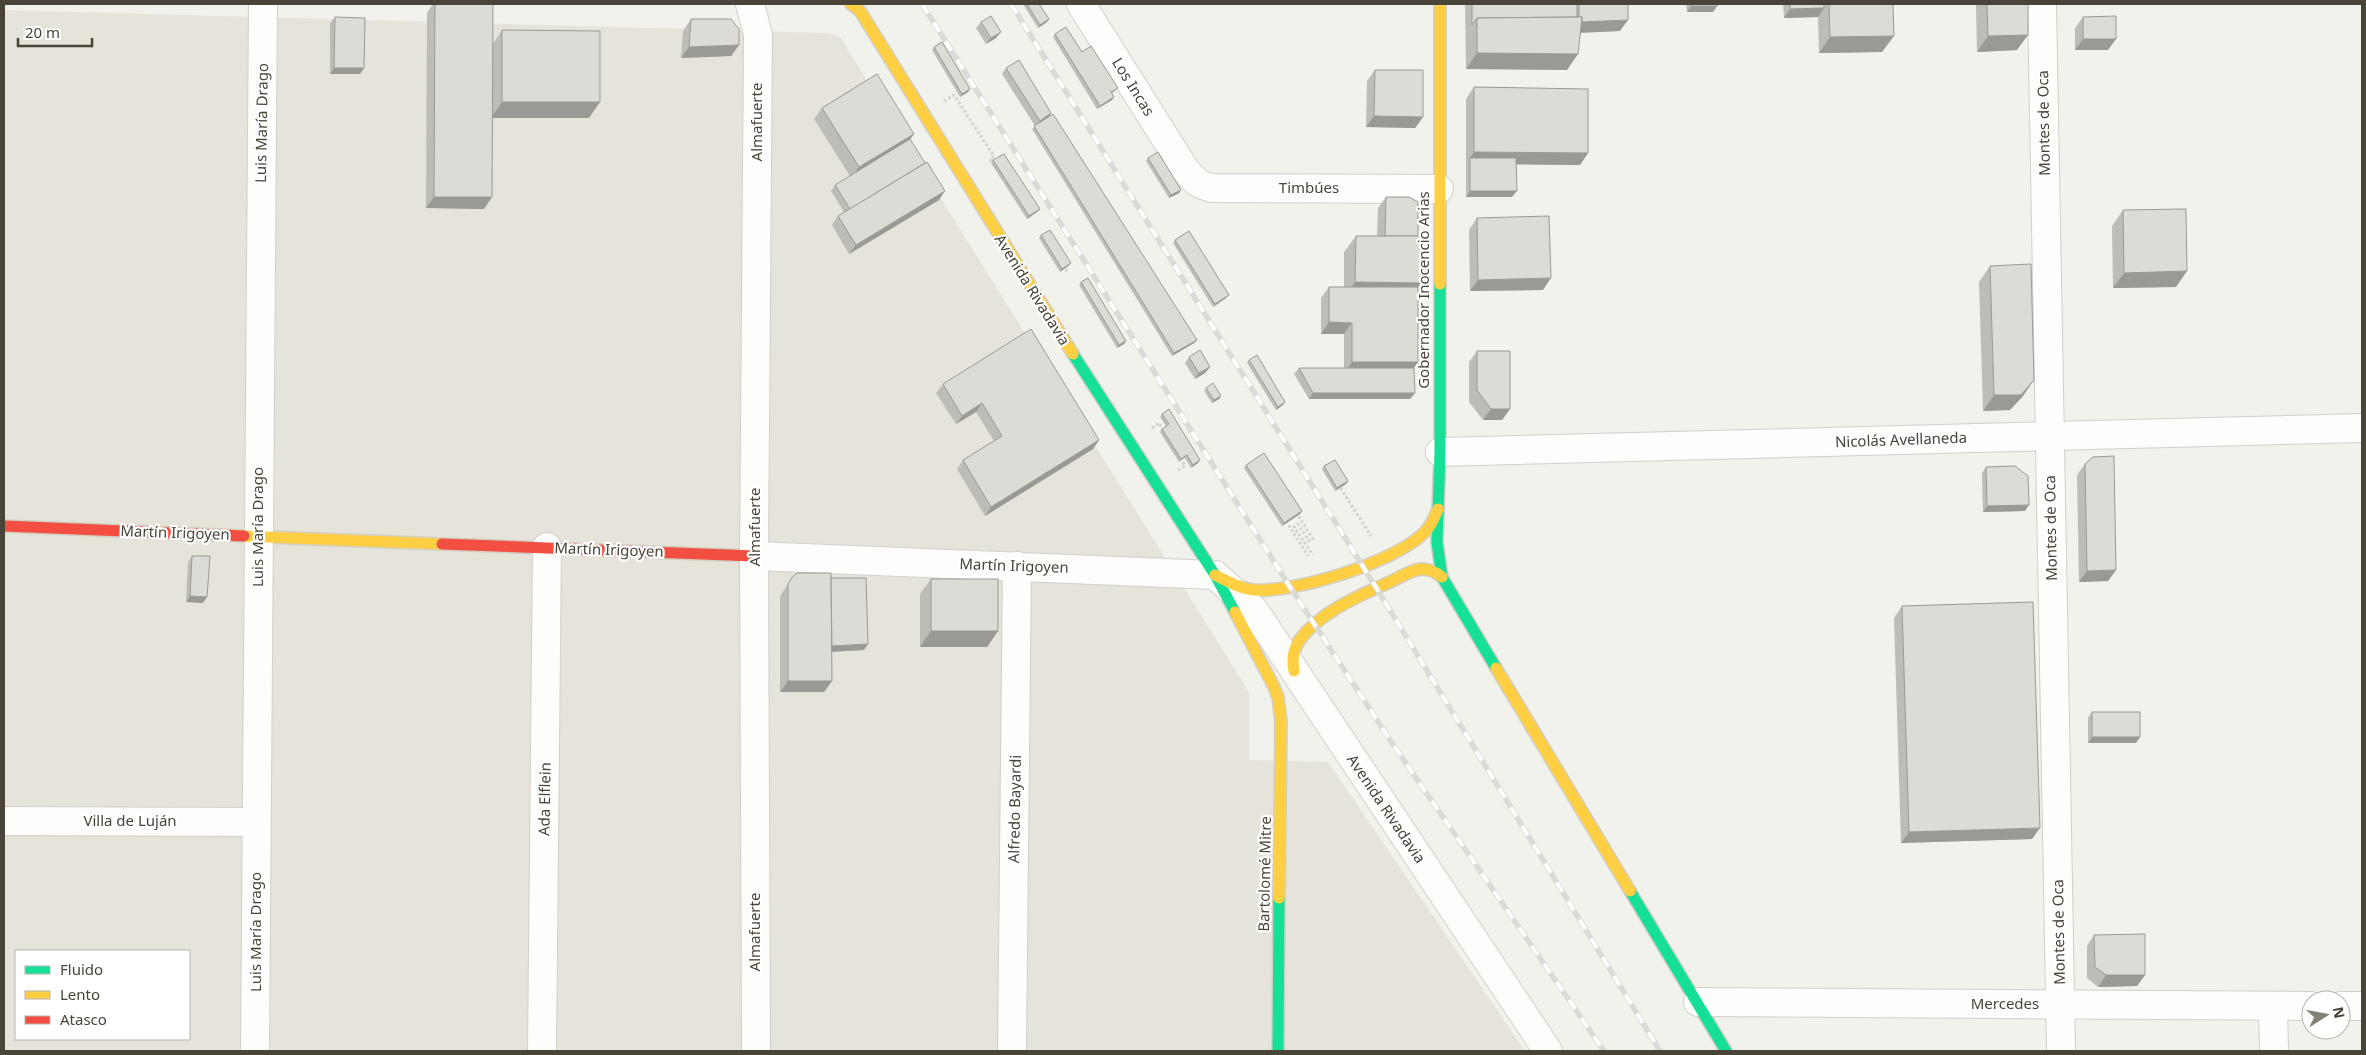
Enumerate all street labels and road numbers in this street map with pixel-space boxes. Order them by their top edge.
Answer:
street label: Los Incas [1108,54,1160,119]
street label: Luis María Drago [250,63,272,183]
street label: Montes de Oca [2032,70,2054,176]
street label: Almafuerte [746,83,766,161]
street label: Timbúes [1279,177,1339,197]
street label: Gobernador Inocencio Arias [1413,191,1433,389]
street label: Avenida Rivadavia [991,230,1075,349]
street label: Nicolás Avellaneda [1835,427,1967,451]
street label: Luis María Drago [247,467,267,587]
street label: Montes de Oca [2039,475,2061,581]
street label: Almafuerte [744,488,764,566]
street label: Martín Irigoyen [120,520,230,544]
street label: Martín Irigoyen [554,537,664,561]
street label: Martín Irigoyen [959,553,1069,577]
street label: Avenida Rivadavia [1343,750,1431,867]
street label: Alfredo Bayardi [1003,755,1025,863]
street label: Ada Elflein [533,762,555,836]
street label: Villa de Luján [83,810,177,830]
street label: Bartolomé Mitre [1253,816,1275,932]
street label: Luis María Drago [245,872,265,992]
street label: Montes de Oca [2047,879,2069,985]
street label: Almafuerte [744,893,764,971]
street label: Mercedes [1971,993,2039,1013]

